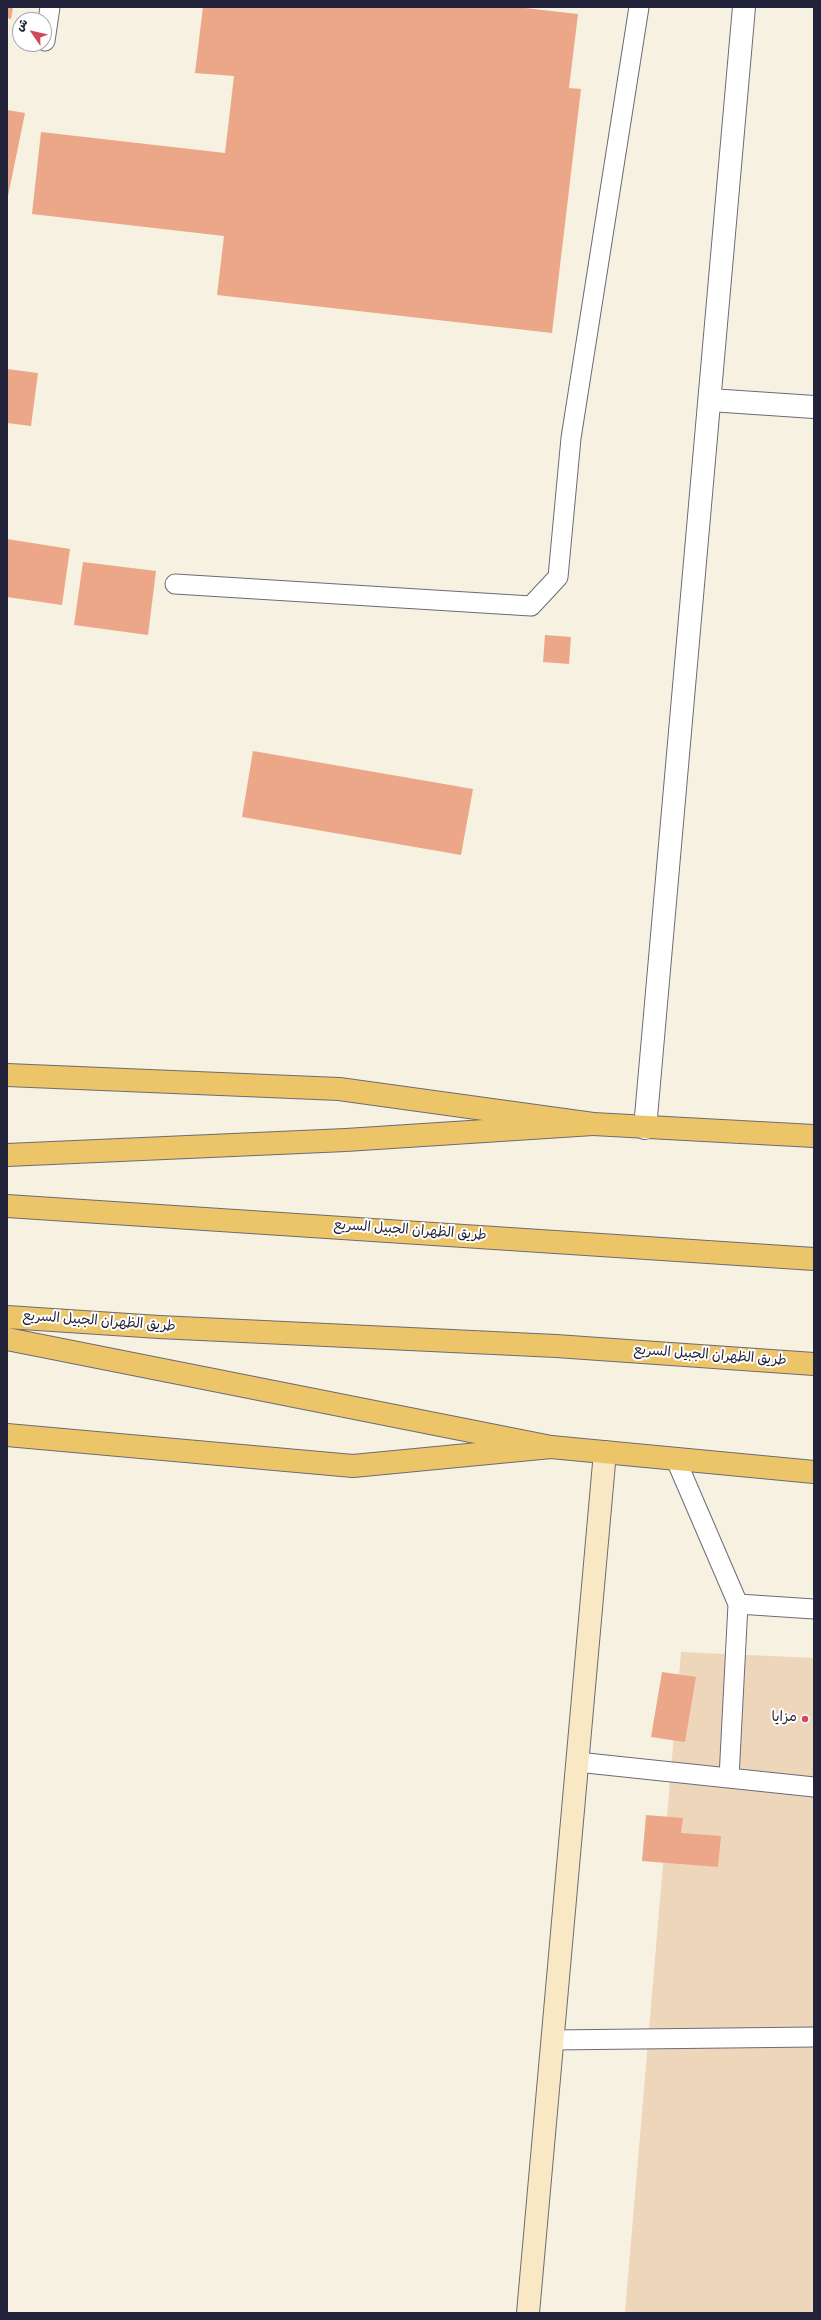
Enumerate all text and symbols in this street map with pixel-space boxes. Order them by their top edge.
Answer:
north arrow [12,12,52,52]
text: ش [13,16,33,35]
street label: طريق الظهران الجبيل السريع [333,1218,487,1246]
street label: طريق الظهران الجبيل السريع [22,1309,176,1337]
street label: طريق الظهران الجبيل السريع [633,1343,787,1371]
place label: مزايا [772,1711,797,1727]
marker: مزايا [800,1714,810,1724]

